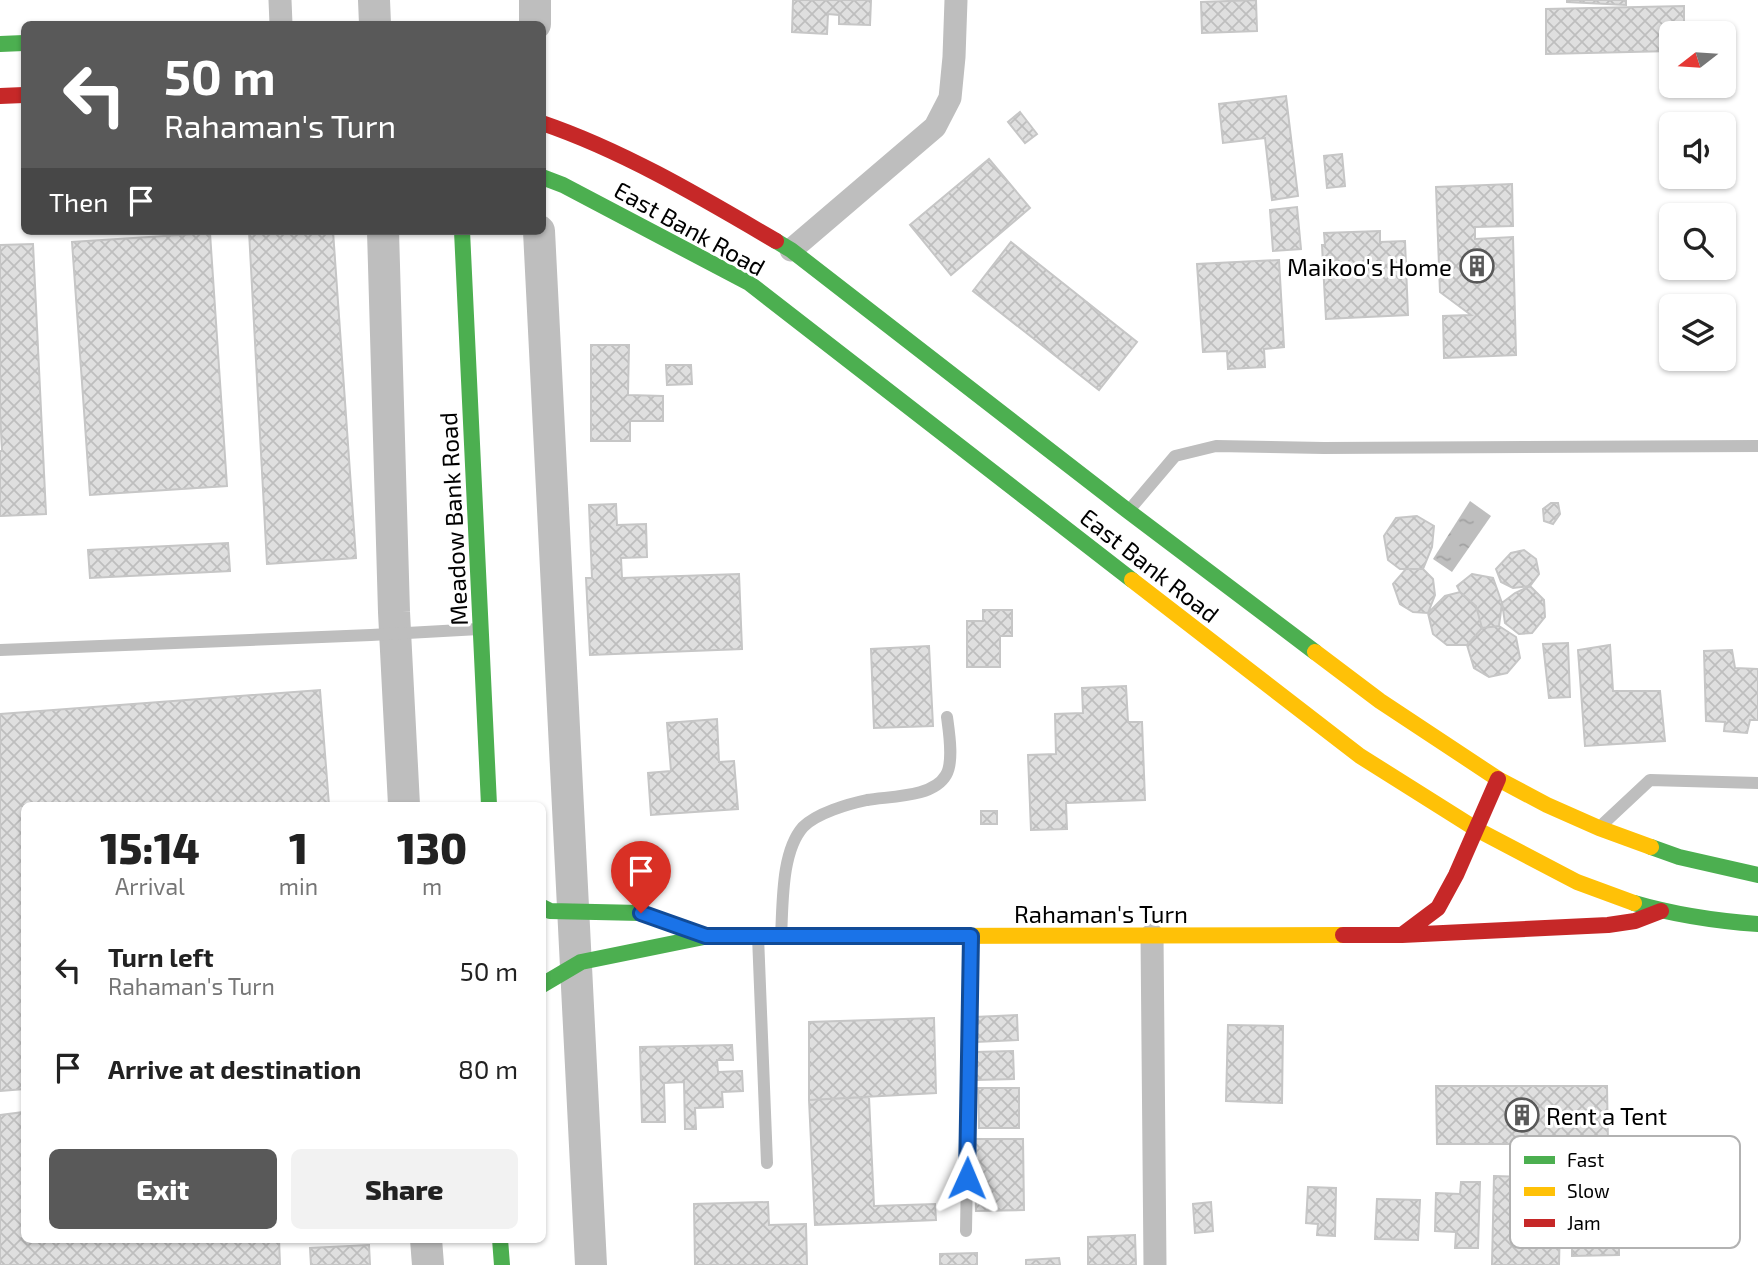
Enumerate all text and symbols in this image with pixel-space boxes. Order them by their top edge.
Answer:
north arrow [1659,21,1736,98]
map controls [1659,21,1736,371]
text: 50 m [164,46,276,105]
icon: left [49,49,140,140]
text: Rahaman's Turn [164,106,396,144]
button: sound [1659,112,1736,189]
street label: East Bank Road [610,175,770,281]
icon: arrive [122,182,160,220]
text: Then [49,186,108,217]
button: search [1659,203,1736,280]
building icon: Maikoo's Home [1458,247,1496,285]
place label: Maikoo's Home [1287,252,1452,281]
button: layers [1659,294,1736,371]
street label: Meadow Bank Road [433,412,473,626]
street label: East Bank Road [1075,502,1225,628]
text: 15:14 [100,822,200,872]
text: 1 [289,822,308,872]
text: 130 [397,822,467,872]
pin [611,841,671,913]
icon: arrive [622,852,660,890]
text: Arrival [115,872,185,900]
text: min [279,872,318,900]
text: m [422,872,442,900]
street label: Rahaman's Turn [1014,899,1188,928]
text: Turn left [108,941,214,972]
icon: left [49,951,87,989]
text: 50 m [460,955,518,986]
text: Rahaman's Turn [108,972,275,1000]
icon: arrive [49,1049,87,1087]
text: Arrive at destination [108,1053,361,1084]
text: 80 m [458,1053,518,1084]
building icon: Rent a Tent [1503,1096,1541,1134]
place label: Rent a Tent [1546,1101,1667,1130]
legend [1510,1136,1740,1248]
position arrow [930,1141,1004,1215]
text: Fast [1567,1148,1604,1171]
button: Exit [49,1149,277,1229]
button: Share [291,1149,518,1229]
text: Slow [1567,1179,1610,1202]
text: Jam [1567,1211,1601,1234]

